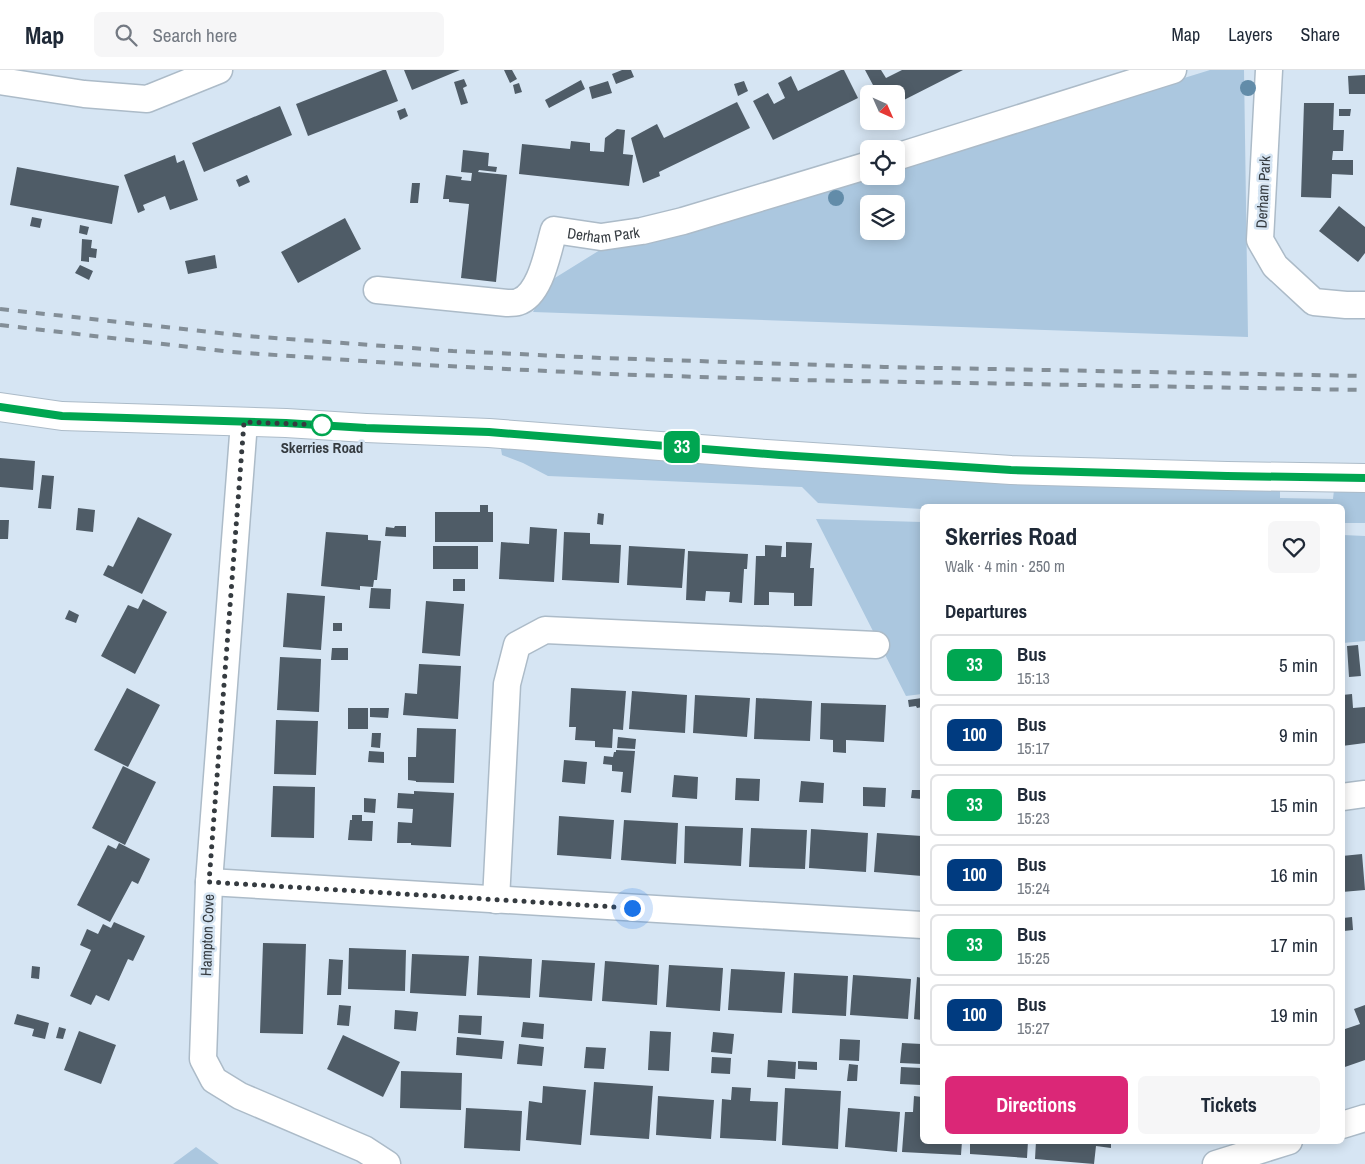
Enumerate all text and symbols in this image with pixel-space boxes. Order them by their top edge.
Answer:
search box [94,12,444,57]
text: Map [25,19,64,51]
icon: search [112,21,140,49]
text: Search here [152,22,237,48]
text: Map [1172,22,1200,47]
text: Layers [1228,22,1273,47]
text: Share [1301,22,1340,47]
north arrow [860,85,905,130]
map controls [860,85,905,240]
button: locate [860,140,905,185]
street label: Derham Park [1251,154,1275,229]
button: layers [860,195,905,240]
street label: Derham Park [566,221,642,247]
marker: Skerries Road [311,414,333,436]
line badge: 33 [660,431,704,463]
text: 33 [674,434,690,459]
place label: Skerries Road [281,437,363,458]
text: Skerries Road [945,520,1077,552]
button: heart [1268,521,1320,573]
text: Walk · 4 min · 250 m [945,555,1065,577]
text: Departures [945,598,1027,624]
text: Bus [1017,641,1046,667]
text: 33 [966,652,983,677]
text: 5 min [1279,652,1318,678]
text: 15:13 [1017,667,1050,689]
text: Bus [1017,711,1046,737]
text: 100 [962,722,987,747]
text: 9 min [1279,722,1318,748]
text: 15:17 [1017,737,1050,759]
text: Bus [1017,781,1046,807]
text: 33 [966,792,983,817]
text: 15 min [1270,792,1318,818]
text: 15:23 [1017,807,1050,829]
text: Bus [1017,851,1046,877]
text: 100 [962,862,987,887]
text: 16 min [1270,862,1318,888]
text: 15:24 [1017,877,1050,899]
street label: Hampton Cove [195,893,219,976]
your location [620,896,645,921]
text: Bus [1017,921,1046,947]
text: 33 [966,932,983,957]
text: 17 min [1270,932,1318,958]
text: 15:25 [1017,947,1050,969]
text: Bus [1017,991,1046,1017]
text: 100 [962,1002,987,1027]
text: 19 min [1270,1002,1318,1028]
text: 15:27 [1017,1017,1050,1039]
button: Directions [945,1076,1128,1134]
button: Tickets [1138,1076,1320,1134]

